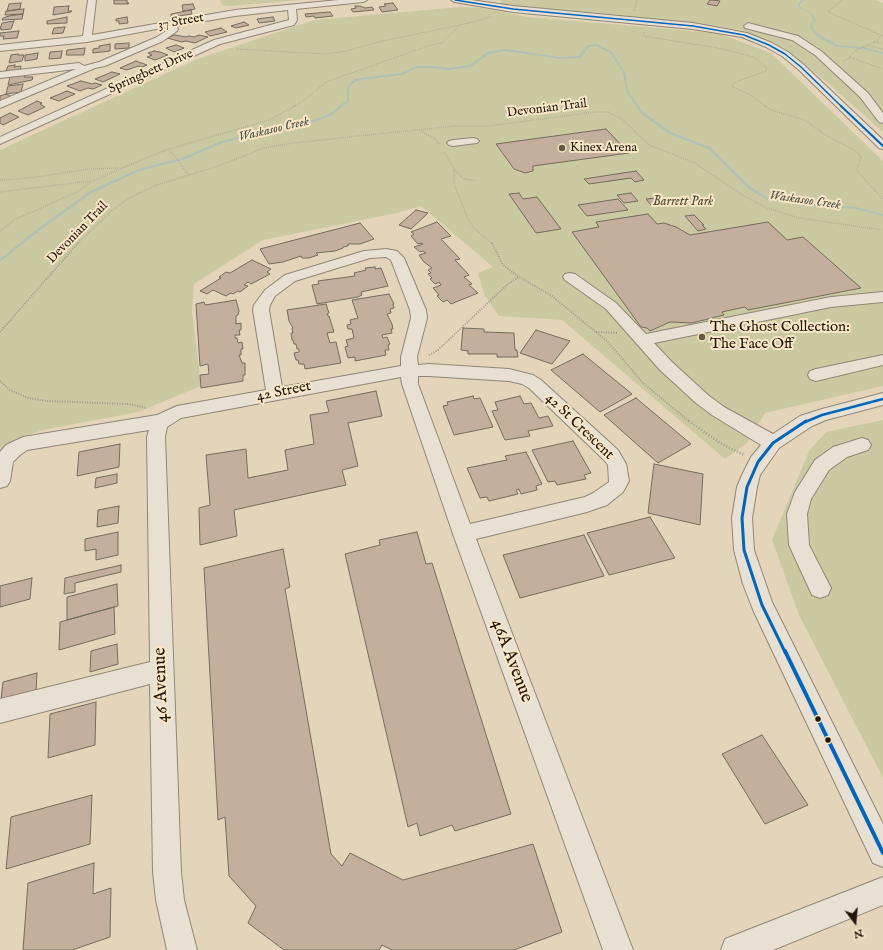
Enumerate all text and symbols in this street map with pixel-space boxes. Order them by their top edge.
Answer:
street label: 37 Street [157,10,205,34]
street label: Springbett Drive [106,46,196,98]
street label: Devonian Trail [506,96,588,122]
water label: Waskasoo Creek [237,114,311,146]
place label: Kinex Arena [570,140,637,156]
marker: Kinex Arena [557,143,567,153]
water label: Waskasoo Creek [768,188,842,214]
park label: Barrett Park [653,194,713,210]
street label: Devonian Trail [44,199,112,267]
place label: The Ghost Collection: The Face Off [710,319,850,354]
marker: The Ghost Collection: The Face Off [697,332,707,342]
street label: 42 Street [255,378,313,406]
street label: 42 St Crescent [541,390,617,464]
street label: 46A Avenue [485,616,537,706]
street label: 46 Avenue [150,647,174,723]
unlabelled marker [813,714,823,724]
unlabelled marker [823,735,833,745]
north arrow [835,902,875,942]
text: N [852,925,865,942]

